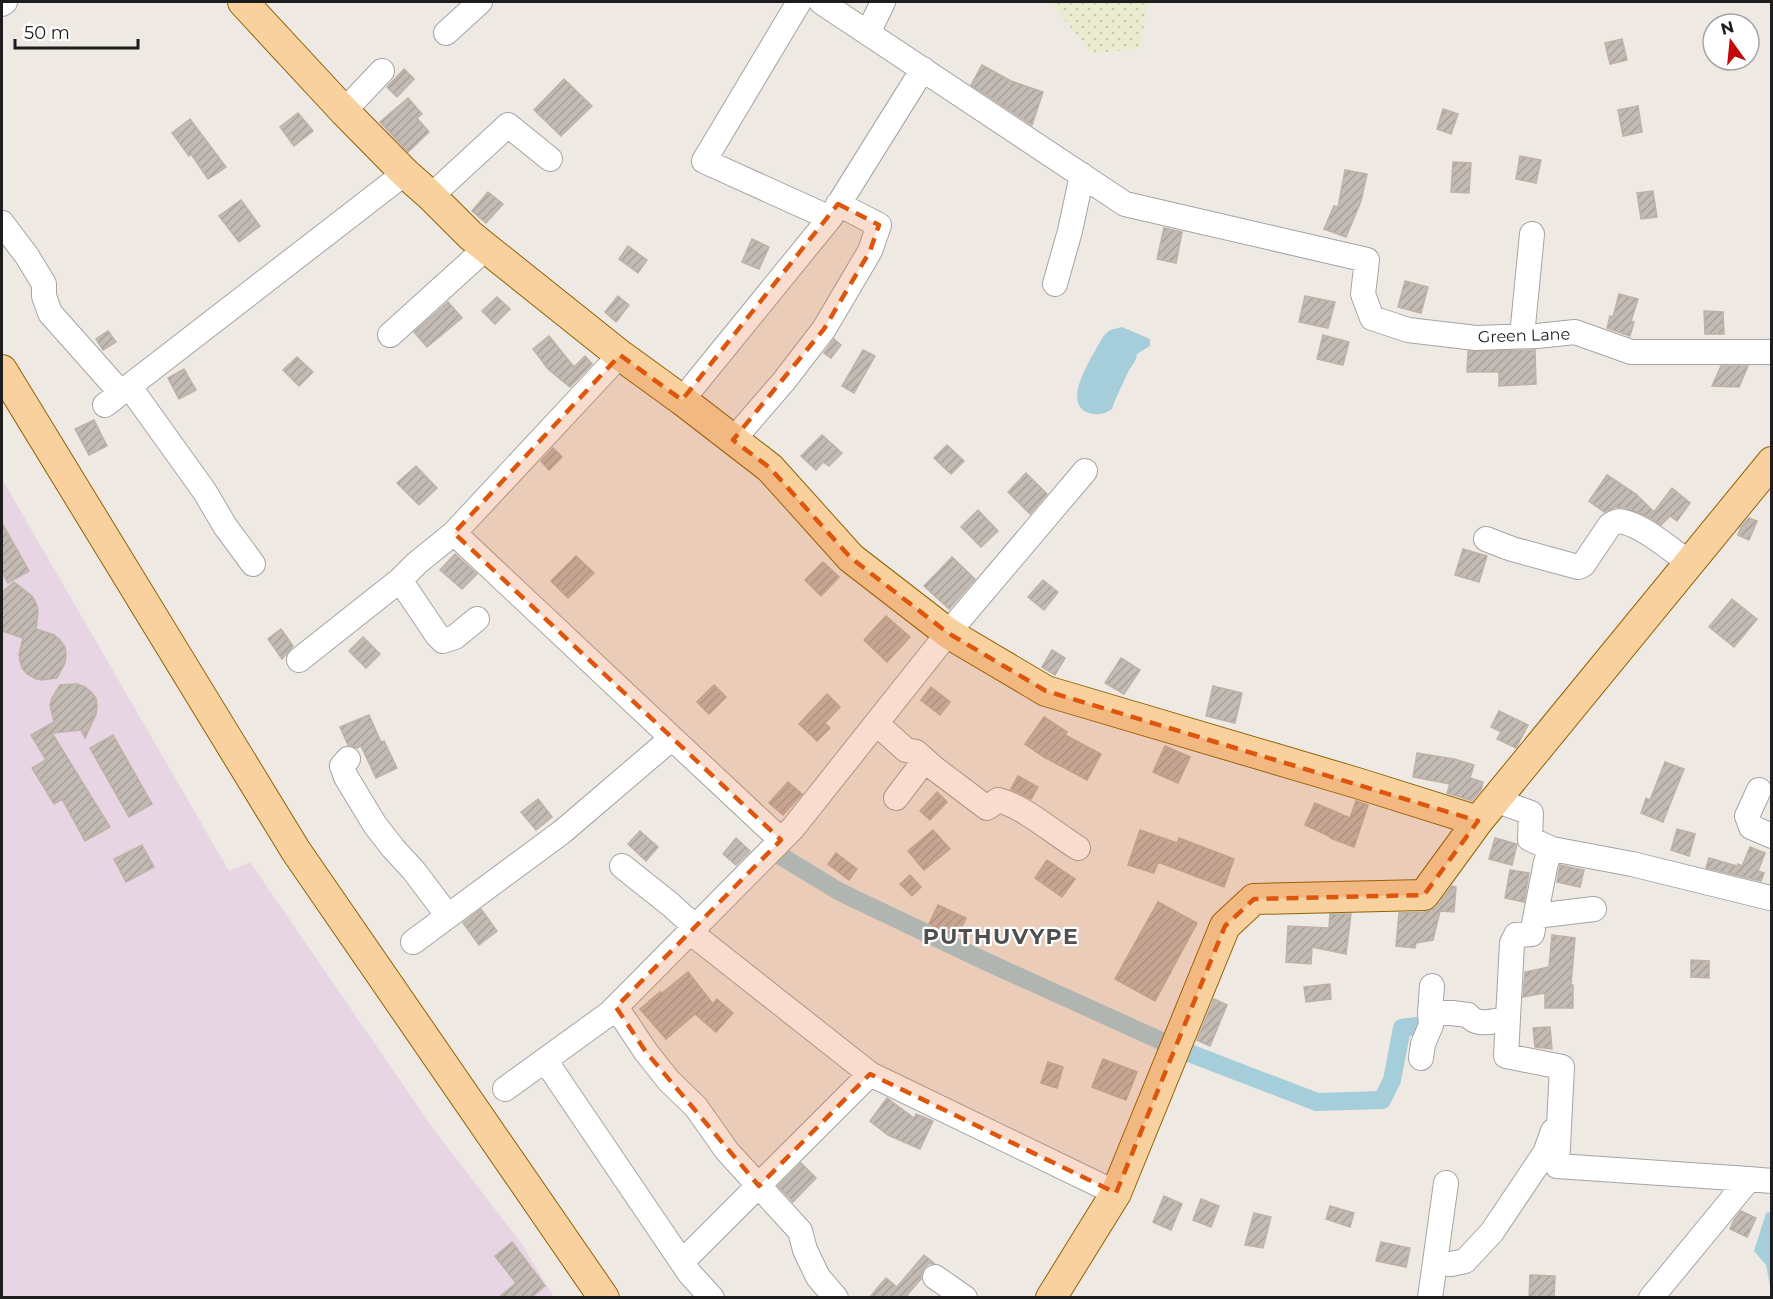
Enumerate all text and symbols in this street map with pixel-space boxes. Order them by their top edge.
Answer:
scale bar [15,12,138,50]
north arrow [1701,12,1761,72]
text: N [1719,17,1736,39]
text: 50 m [24,22,70,44]
street label: Green Lane [1478,324,1570,347]
district label: PUTHUVYPE [923,923,1079,950]

